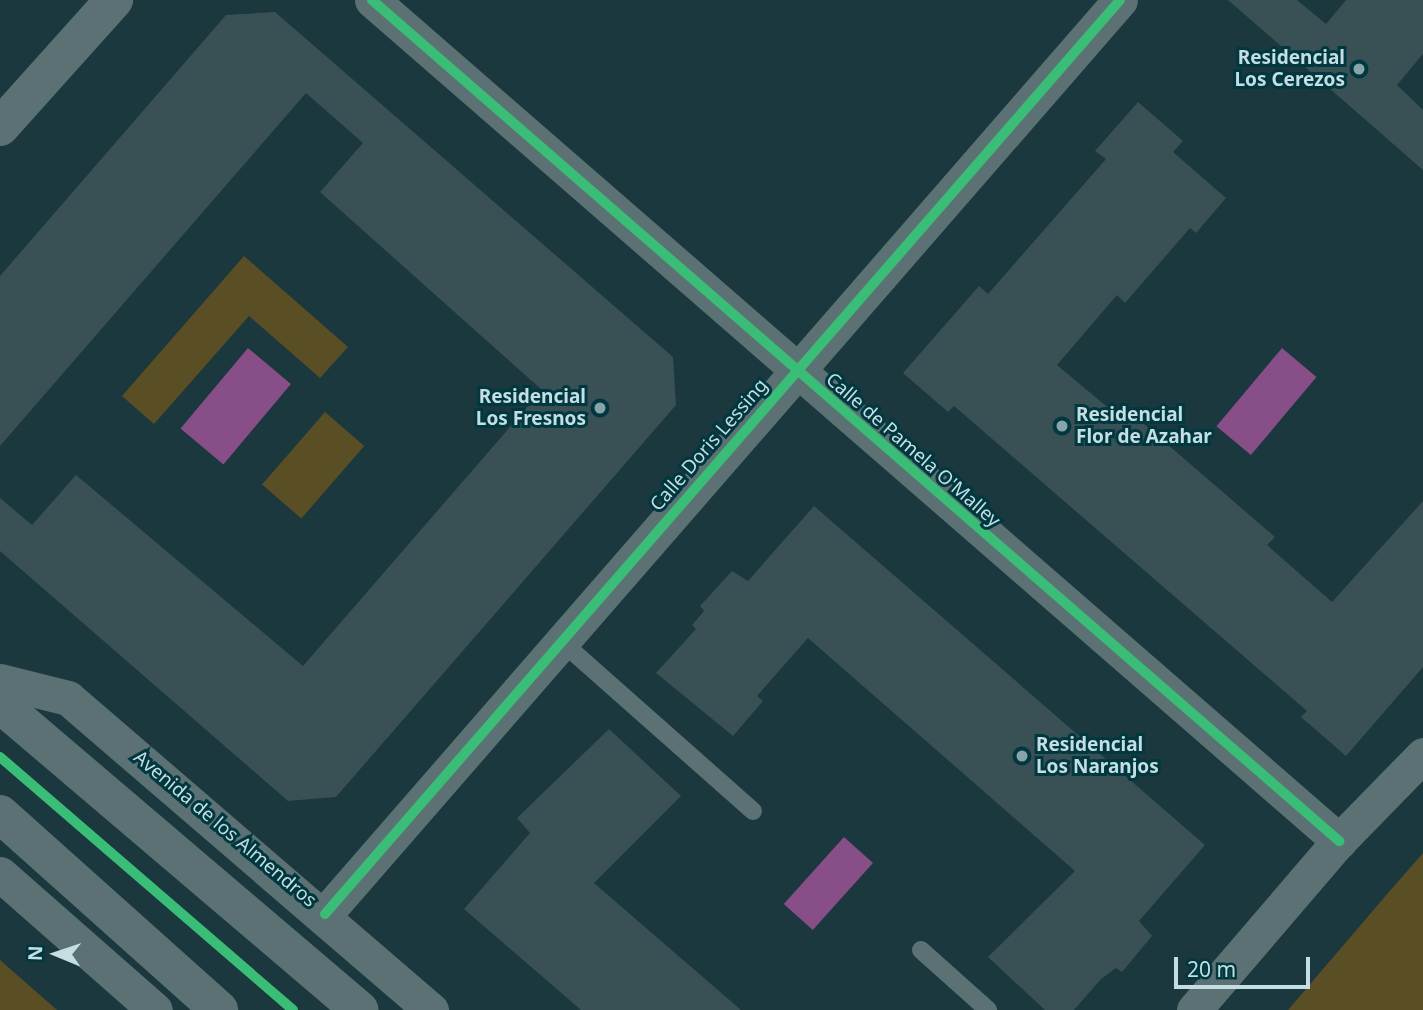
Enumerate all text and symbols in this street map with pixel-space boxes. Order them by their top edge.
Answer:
place label: Residencial Los Cerezos [1234,47,1345,91]
marker: Residencial Los Cerezos [1351,61,1367,77]
street label: Calle de Pamela O'Malley [821,368,1005,532]
street label: Calle Doris Lessing [645,374,773,516]
place label: Residencial Los Fresnos [476,386,586,430]
marker: Residencial Los Fresnos [592,400,608,416]
place label: Residencial Flor de Azahar [1076,404,1212,448]
marker: Residencial Flor de Azahar [1054,418,1070,434]
place label: Residencial Los Naranjos [1036,734,1159,778]
street label: Avenida de los Almendros [129,746,321,912]
marker: Residencial Los Naranjos [1014,748,1030,764]
north arrow [21,919,91,989]
scale bar [1178,944,1314,988]
text: N [22,945,48,961]
text: 20 m [1187,955,1236,983]

